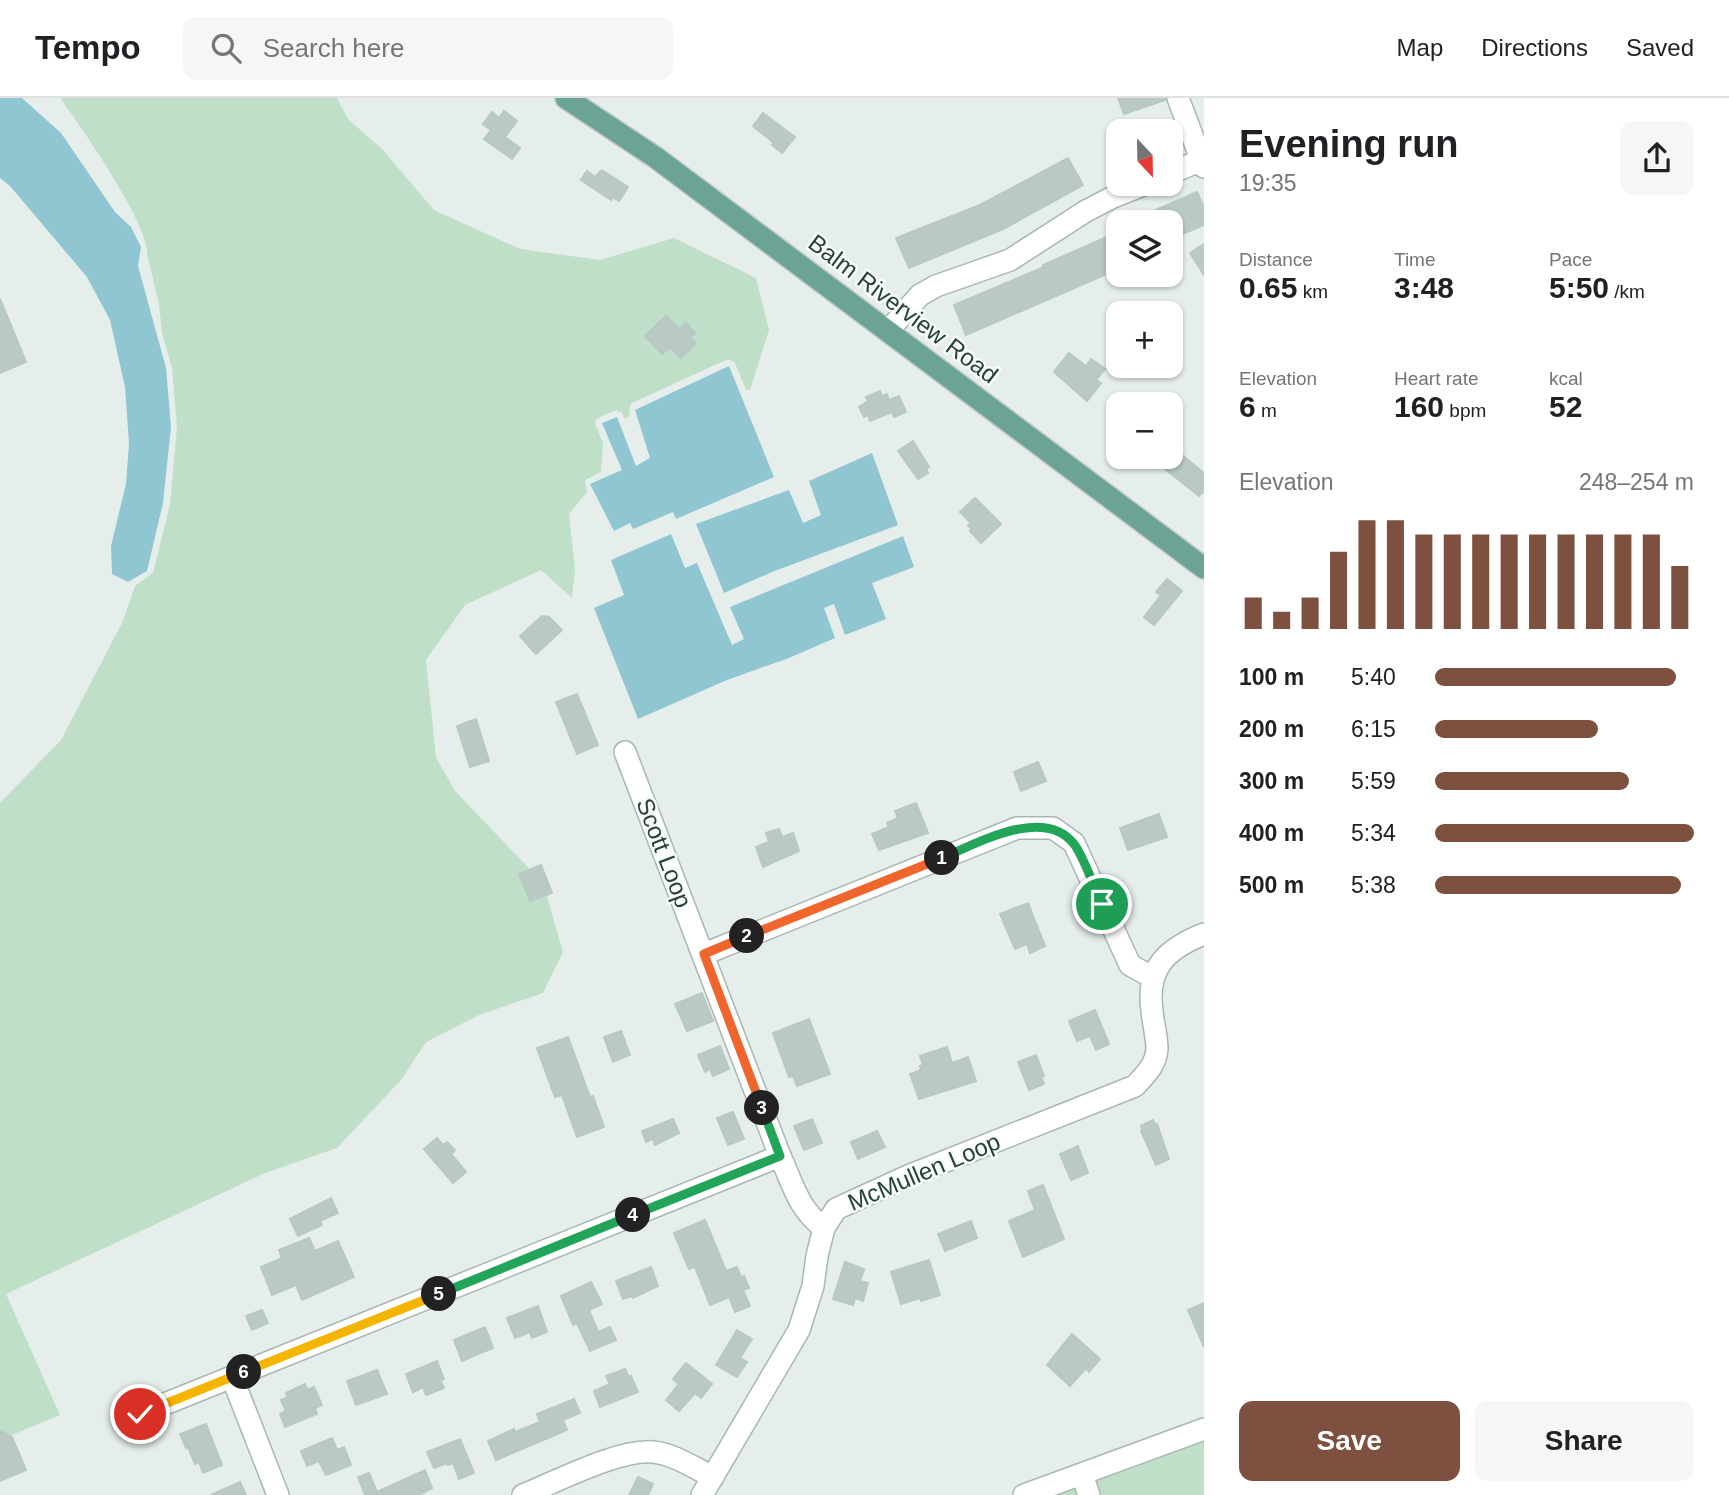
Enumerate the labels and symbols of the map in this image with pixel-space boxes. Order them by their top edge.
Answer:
north arrow [1106,119,1183,196]
street label: Balm Riverview Road [804,229,1003,388]
street label: Scott Loop [631,794,698,911]
pin: 1 [925,840,960,876]
pin [1072,874,1132,934]
pin: 2 [730,918,764,954]
pin: 3 [744,1090,780,1126]
street label: McMullen Loop [844,1127,1004,1216]
pin: 4 [616,1198,650,1232]
pin: 5 [422,1276,457,1312]
pin: 6 [226,1354,262,1390]
pin [110,1384,170,1444]

